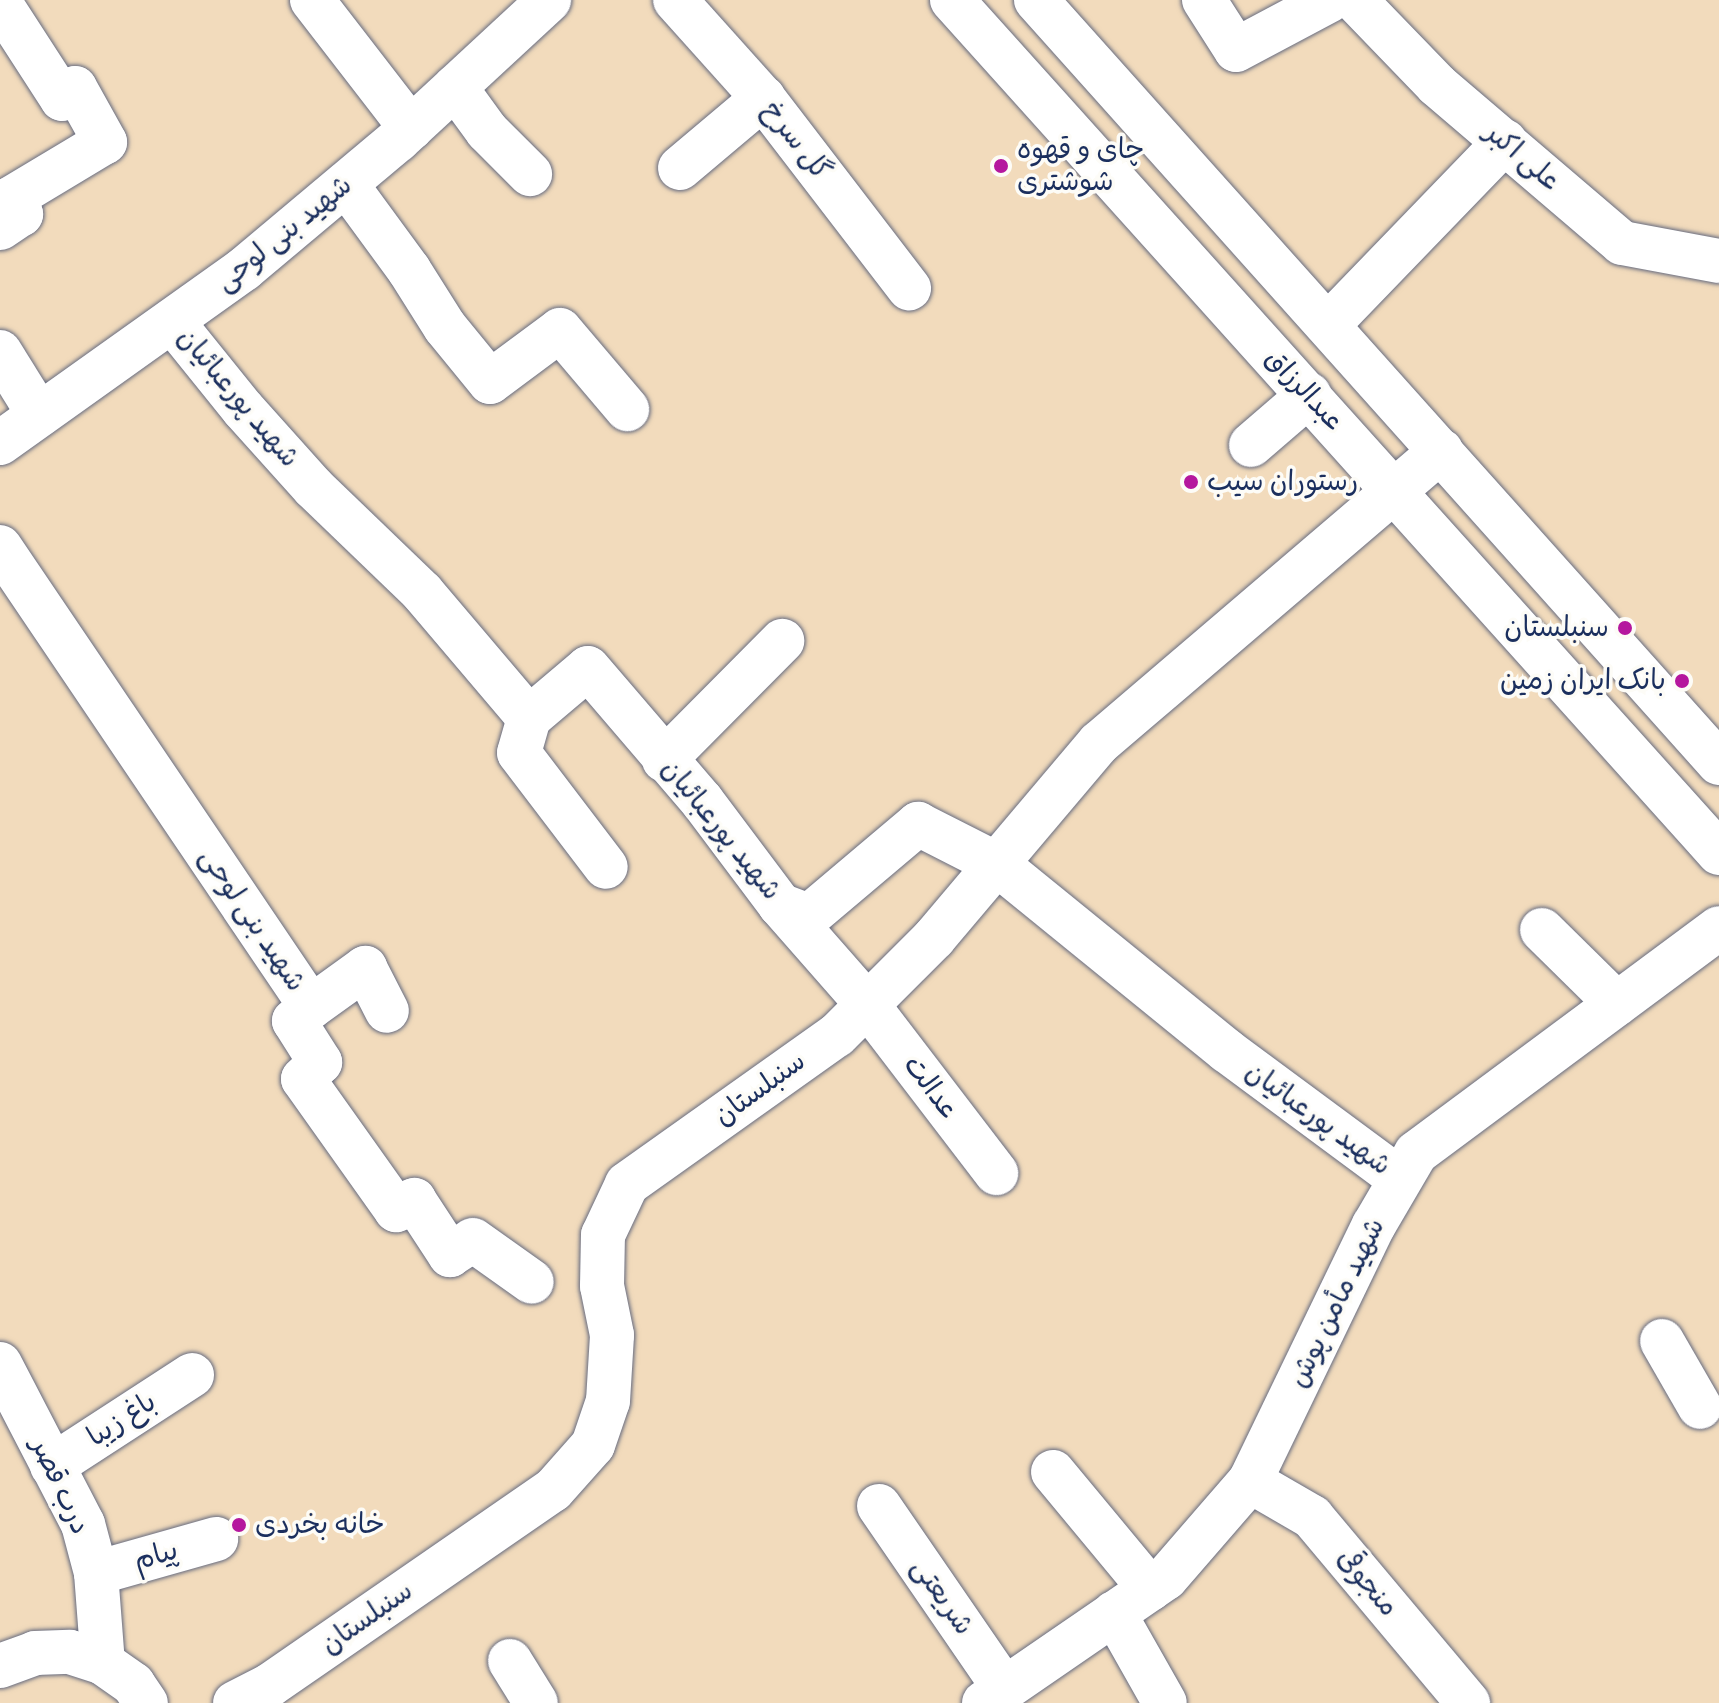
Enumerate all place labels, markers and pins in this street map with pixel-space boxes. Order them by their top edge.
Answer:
place label: چای و قهوه شوشتری [1017,133,1144,199]
marker: چای و قهوه شوشتری [992,157,1010,175]
place label: رستوران سيب [1207,465,1358,499]
marker: رستوران سيب [1182,473,1200,491]
place label: سنبلستان [1504,611,1609,645]
marker: سنبلستان [1616,619,1634,637]
place label: بانک ایران زمین [1500,664,1666,698]
marker: بانک ایران زمین [1673,672,1691,690]
place label: خانه بخردی [255,1508,385,1542]
marker: خانه بخردی [230,1516,248,1534]

